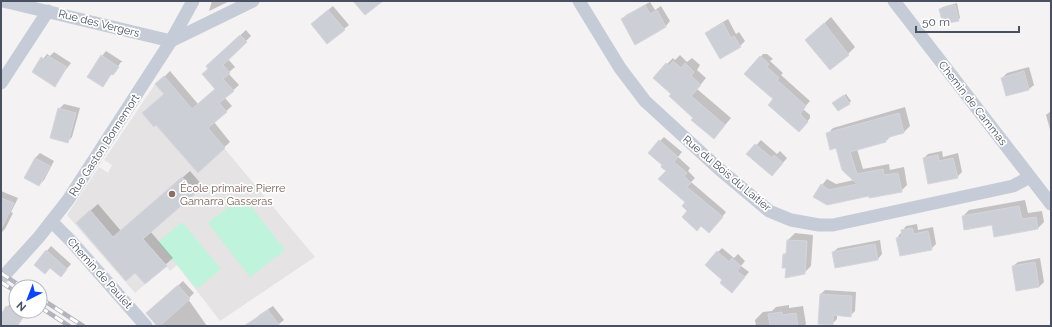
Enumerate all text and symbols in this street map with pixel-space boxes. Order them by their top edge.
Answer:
street label: Rue des Vergers [57,7,141,40]
scale bar [916,8,1019,34]
text: 50 m [922,15,950,29]
street label: Chemin de Cammas [936,59,1010,148]
street label: Rue Gaston Bonnemort [67,92,142,199]
street label: Rue du Bois du Laitier [680,133,773,214]
place label: École primaire Pierre Gamarra Gasseras [180,181,286,208]
marker: École primaire Pierre Gamarra Gasseras [167,189,177,199]
street label: Chemin de Paulet [64,235,135,312]
north arrow [8,279,48,319]
text: N [14,298,29,314]

